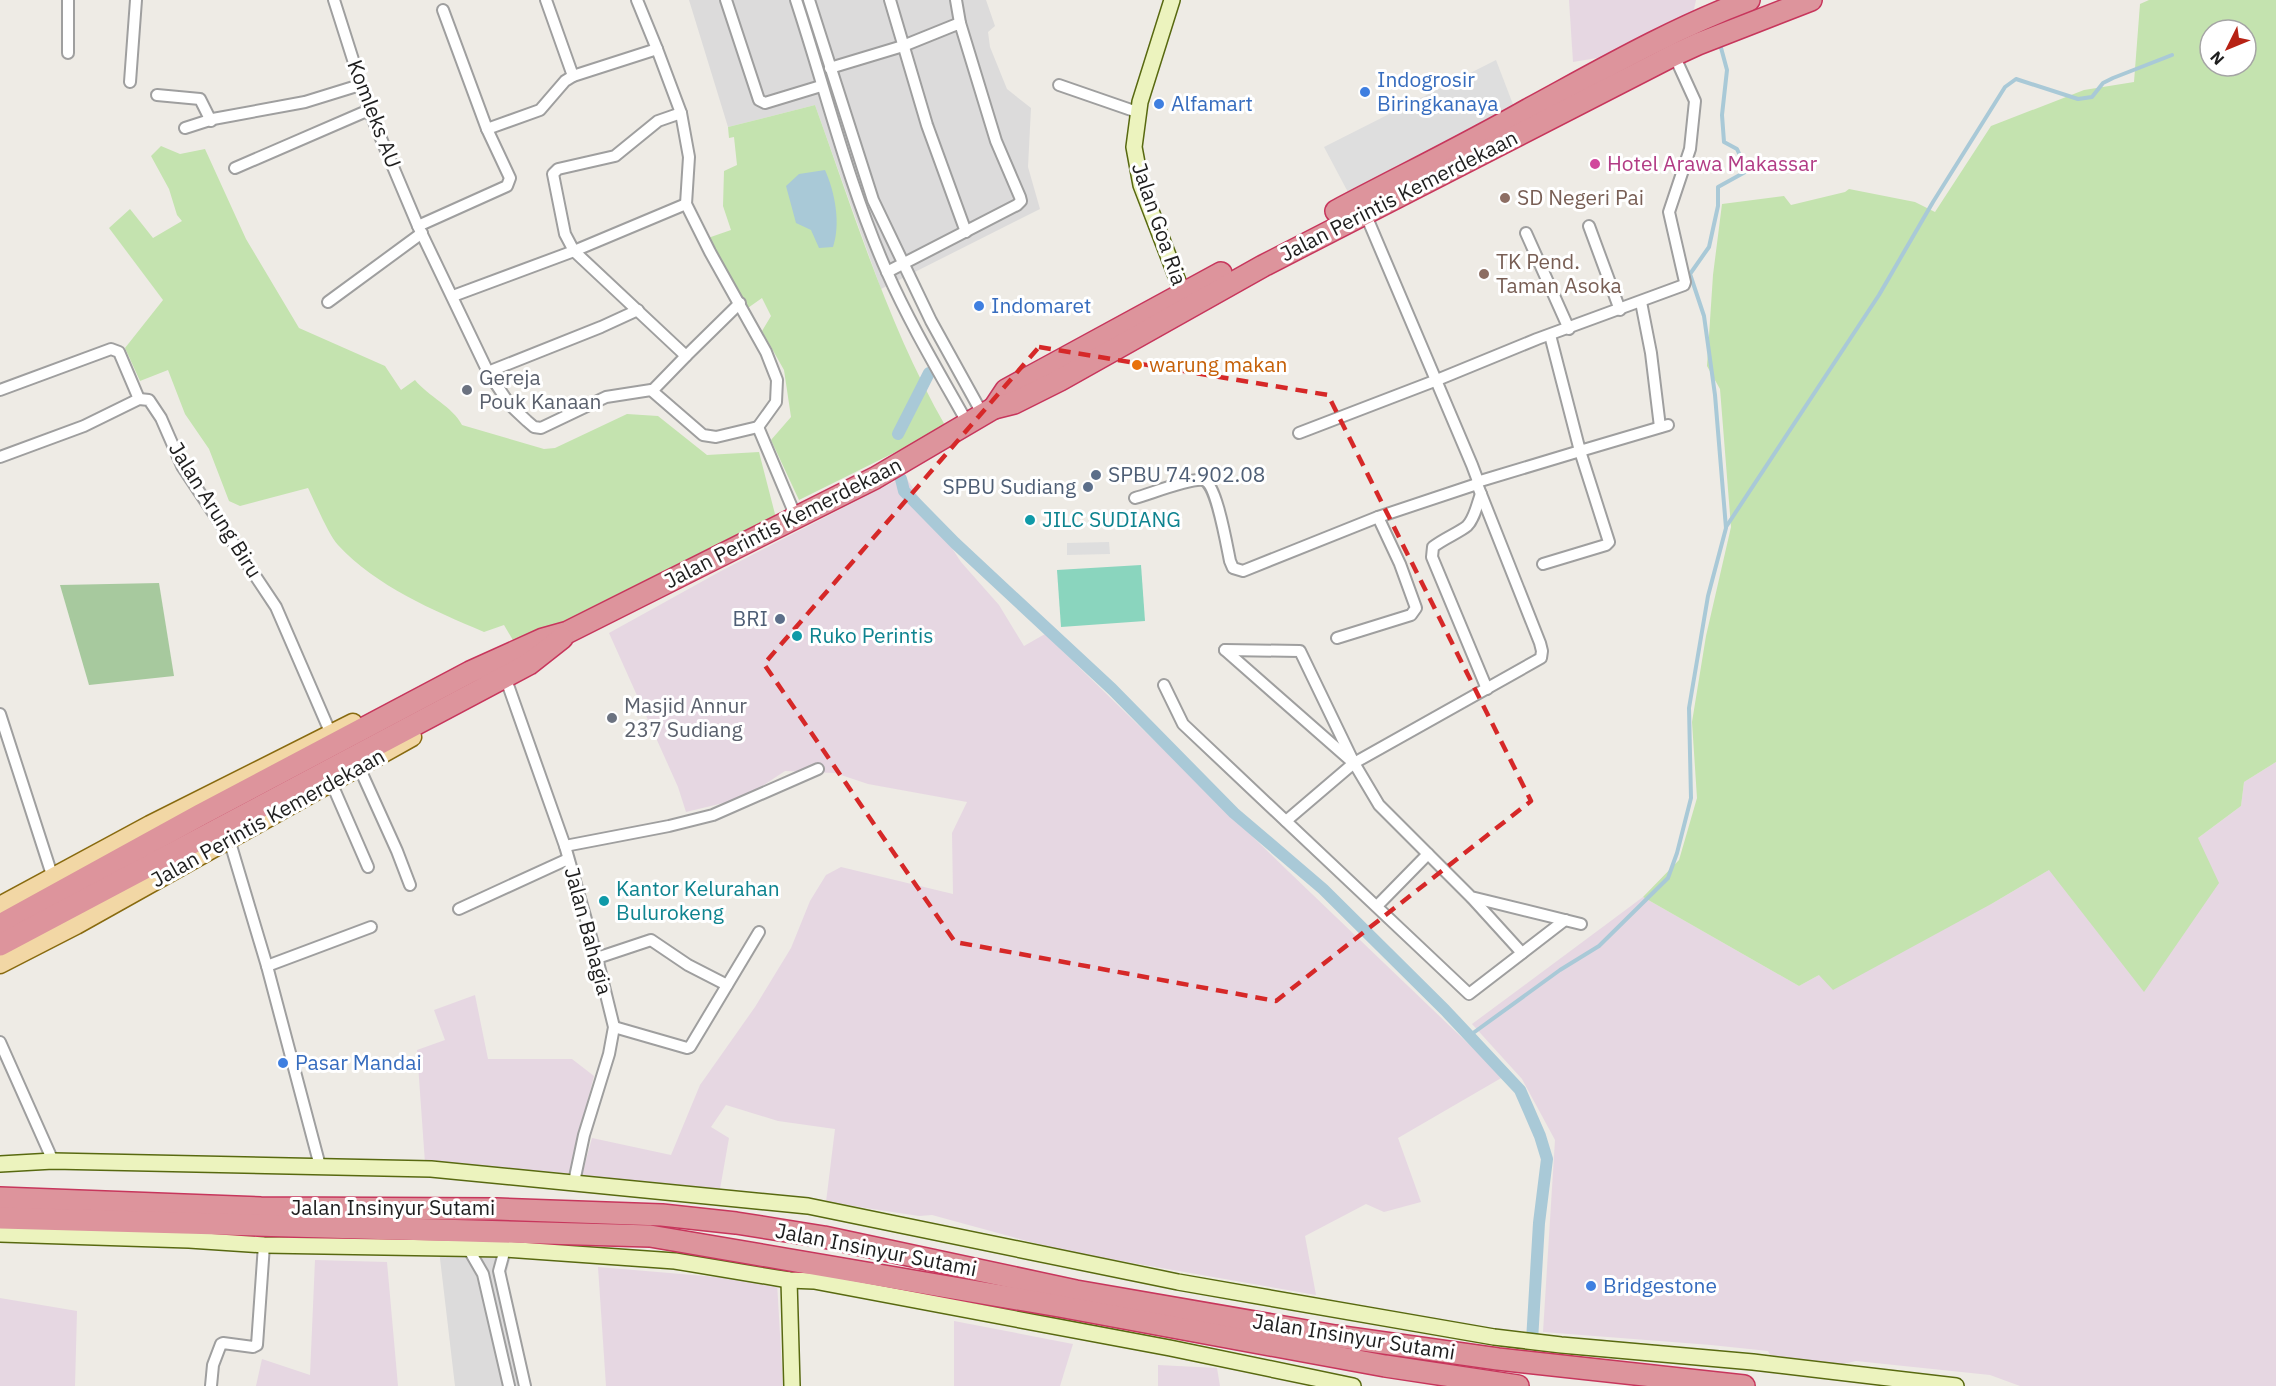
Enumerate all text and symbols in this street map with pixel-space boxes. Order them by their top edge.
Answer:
north arrow [2198,18,2258,78]
text: N [2206,47,2228,69]
street label: Komleks AU [342,56,408,172]
place label: Indogrosir Biringkanaya [1377,65,1499,117]
marker: Indogrosir Biringkanaya [1358,85,1372,99]
place label: Alfamart [1171,89,1253,117]
marker: Alfamart [1152,97,1166,111]
street label: Jalan Perintis Kemerdekaan [1275,123,1522,267]
place label: Hotel Arawa Makassar [1607,149,1817,177]
marker: Hotel Arawa Makassar [1588,157,1602,171]
street label: Jalan Goa Ria [1126,159,1194,289]
place label: SD Negeri Pai [1517,183,1644,211]
marker: SD Negeri Pai [1498,191,1512,205]
place label: TK Pend. Taman Asoka [1496,247,1622,299]
marker: TK Pend. Taman Asoka [1477,267,1491,281]
place label: Indomaret [991,291,1091,319]
marker: Indomaret [972,299,986,313]
place label: warung makan [1149,350,1287,378]
marker: warung makan [1130,358,1144,372]
place label: Gereja Pouk Kanaan [479,363,602,415]
marker: Gereja Pouk Kanaan [460,383,474,397]
street label: Jalan Arung Biru [163,436,269,583]
street label: Jalan Perintis Kemerdekaan [659,450,906,594]
place label: SPBU 74.902.08 [1108,460,1265,488]
marker: SPBU 74.902.08 [1089,468,1103,482]
place label: SPBU Sudiang [942,472,1076,500]
marker: SPBU Sudiang [1081,480,1095,494]
place label: JILC SUDIANG [1042,505,1181,533]
marker: JILC SUDIANG [1023,513,1037,527]
place label: BRI [732,604,768,632]
marker: BRI [773,612,787,626]
place label: Ruko Perintis [809,621,933,649]
marker: Ruko Perintis [790,629,804,643]
place label: Masjid Annur 237 Sudiang [624,691,747,743]
marker: Masjid Annur 237 Sudiang [605,711,619,725]
street label: Jalan Perintis Kemerdekaan [146,741,389,893]
street label: Jalan Bahagia [558,864,619,998]
place label: Kantor Kelurahan Bulurokeng [616,874,780,926]
marker: Kantor Kelurahan Bulurokeng [597,894,611,908]
place label: Pasar Mandai [295,1048,422,1076]
marker: Pasar Mandai [276,1056,290,1070]
street label: Jalan Insinyur Sutami [291,1193,495,1221]
street label: Jalan Insinyur Sutami [773,1216,979,1282]
place label: Bridgestone [1603,1271,1717,1299]
marker: Bridgestone [1584,1279,1598,1293]
street label: Jalan Insinyur Sutami [1251,1306,1457,1366]

